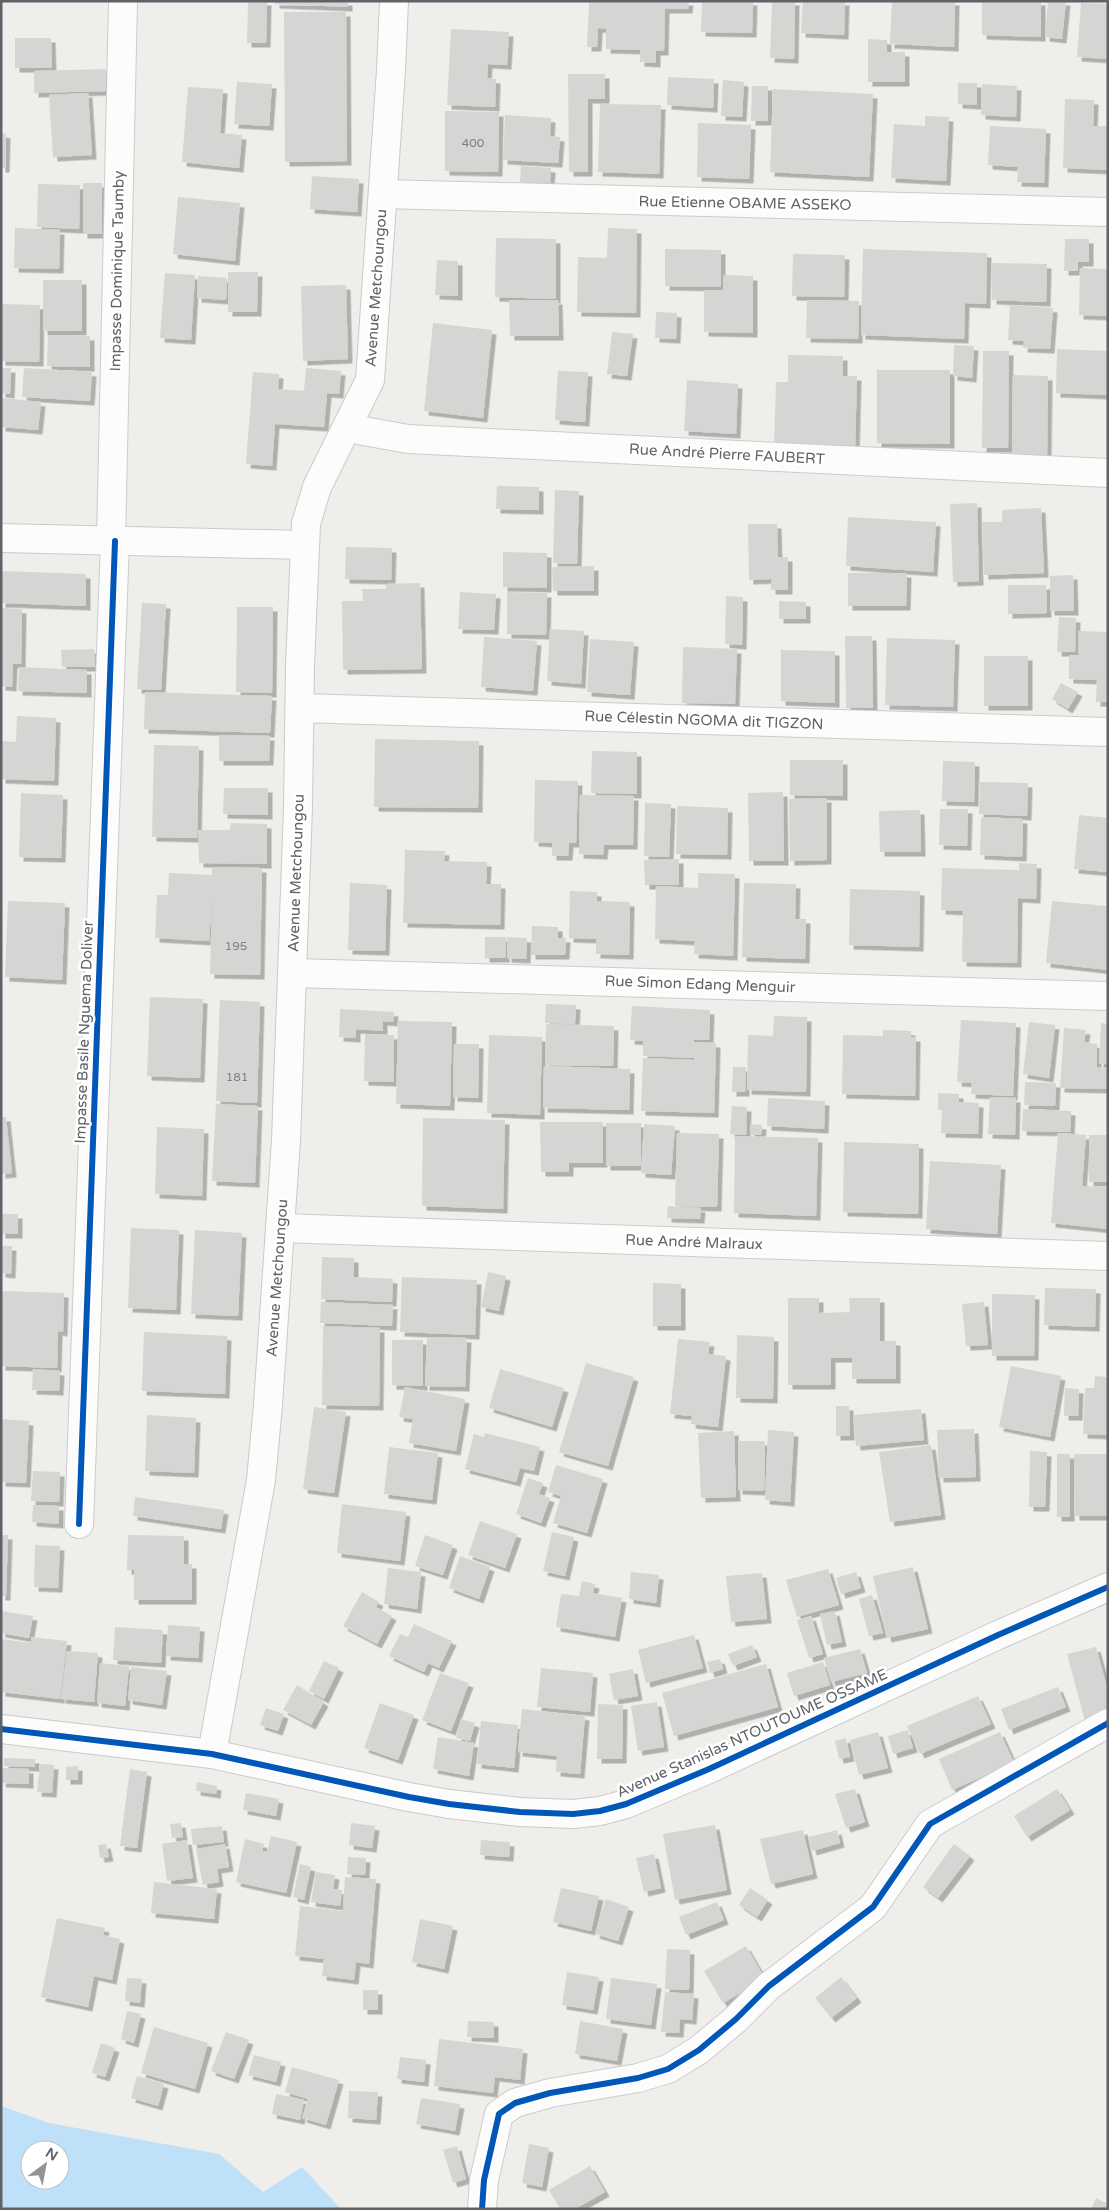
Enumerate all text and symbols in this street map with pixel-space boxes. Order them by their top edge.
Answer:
house number: 400 [462,136,485,150]
street label: Impasse Dominique Taumby [106,171,128,371]
street label: Rue Etienne OBAME ASSEKO [638,192,852,214]
street label: Avenue Metchoungou [362,208,390,368]
street label: Rue André Pierre FAUBERT [629,440,825,468]
street label: Rue Célestin NGOMA dit TIGZON [584,707,824,733]
street label: Avenue Metchoungou [284,794,308,952]
street label: Impasse Basile Nguema Doliver [71,920,97,1144]
house number: 195 [225,939,247,953]
street label: Rue Simon Edang Menguir [604,972,796,996]
house number: 181 [226,1070,248,1084]
street label: Avenue Metchoungou [263,1198,291,1358]
street label: Rue André Malraux [625,1231,763,1253]
street label: Avenue Stanislas NTOUTOUME OSSAME [614,1665,890,1801]
north arrow [20,2140,70,2190]
text: N [42,2144,61,2165]

